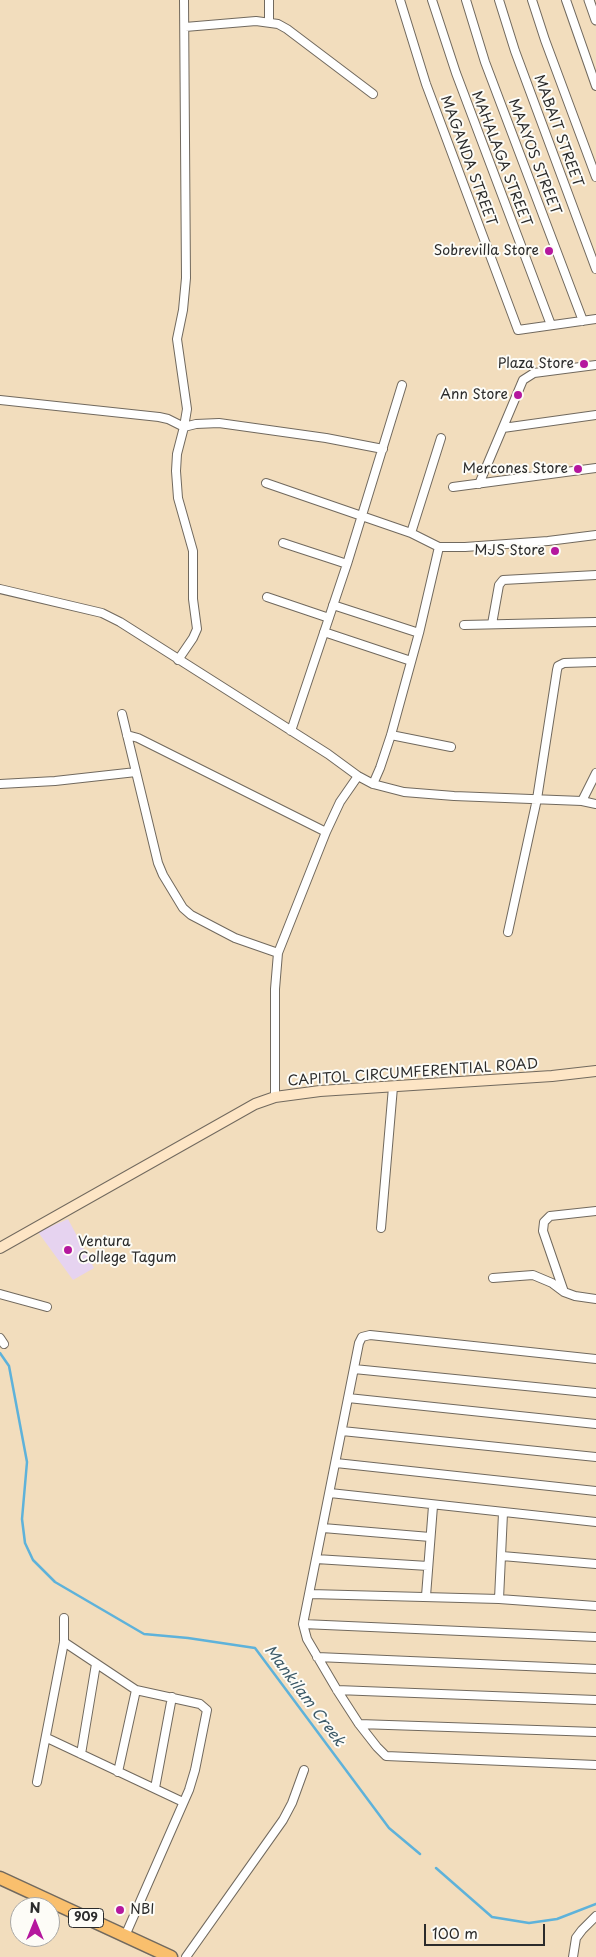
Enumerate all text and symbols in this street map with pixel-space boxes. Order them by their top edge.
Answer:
street label: MABAIT STREET [530,73,586,189]
street label: MAHALAGA STREET [467,89,535,229]
street label: MAGANDA STREET [437,93,499,229]
street label: MAAYOS STREET [504,97,564,217]
place label: Sobrevilla Store [434,243,539,259]
marker: Sobrevilla Store [543,245,555,257]
place label: Plaza Store [498,356,574,372]
marker: Plaza Store [578,358,590,370]
place label: Ann Store [440,387,508,403]
marker: Ann Store [512,389,524,401]
place label: Mercones Store [463,461,568,477]
marker: Mercones Store [572,463,584,475]
place label: MJS Store [474,543,545,559]
marker: MJS Store [549,545,561,557]
street label: CAPITOL CIRCUMFERENTIAL ROAD [287,1056,539,1090]
place label: Ventura College Tagum [78,1234,177,1266]
marker: Ventura College Tagum [62,1244,74,1256]
water label: Mankilam Creek [260,1642,348,1750]
north arrow [10,1897,60,1947]
text: N [29,1897,41,1918]
place label: NBI [130,1902,155,1918]
marker: NBI [114,1904,126,1916]
road number: 909 [68,1909,104,1928]
scale bar [426,1914,547,1946]
text: 100 m [432,1921,478,1944]

